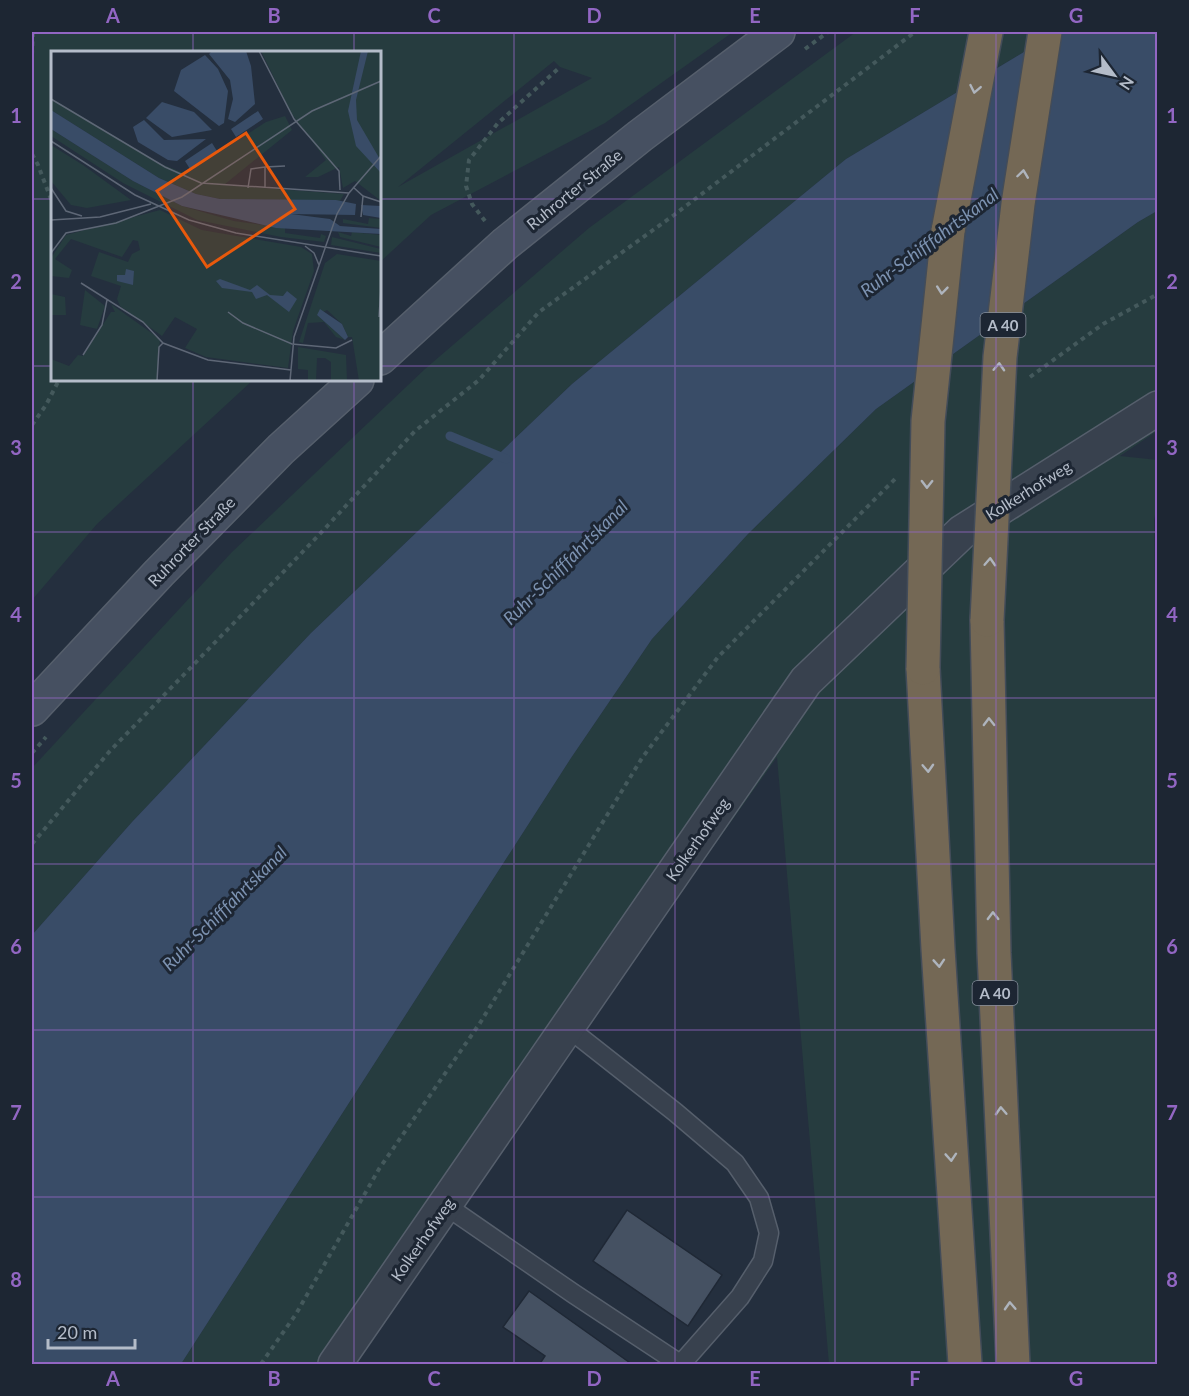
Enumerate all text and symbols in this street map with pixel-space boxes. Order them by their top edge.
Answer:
text: A [105,3,120,27]
text: B [267,3,281,27]
text: C [427,3,441,27]
text: D [586,3,602,27]
text: E [749,3,761,27]
text: F [909,3,921,27]
text: G [1069,3,1083,27]
north arrow [1084,45,1144,105]
inset map [51,51,381,381]
text: N [1116,73,1138,94]
one-way arrow [969,84,982,94]
text: 1 [10,103,22,127]
text: 1 [1166,103,1178,127]
street label: Ruhrorter Straße [523,145,625,233]
one-way arrow [1016,169,1028,178]
water label: Ruhr-Schifffahrtskanal [856,183,1002,301]
text: 2 [10,269,22,293]
text: 2 [1166,269,1178,293]
one-way arrow [936,285,949,294]
road number: A 40 [980,313,1026,337]
one-way arrow [993,363,1006,372]
text: 3 [10,435,22,459]
text: 3 [1166,435,1178,459]
street label: Kolkerhofweg [982,456,1074,524]
one-way arrow [921,479,933,488]
street label: Ruhrorter Straße [143,492,239,590]
water label: Ruhr-Schifffahrtskanal [498,495,632,629]
one-way arrow [983,557,996,566]
text: 4 [10,602,22,626]
text: 4 [1166,602,1178,626]
one-way arrow [983,717,995,726]
one-way arrow [921,764,934,773]
text: 5 [10,768,22,792]
text: 5 [1166,768,1178,792]
street label: Kolkerhofweg [661,794,733,884]
water label: Ruhr-Schifffahrtskanal [157,841,291,975]
one-way arrow [987,912,999,921]
text: 6 [10,934,22,958]
text: 6 [1166,934,1178,958]
one-way arrow [932,958,945,967]
road number: A 40 [972,981,1018,1005]
text: 7 [10,1100,22,1124]
text: 7 [1166,1100,1178,1124]
one-way arrow [995,1107,1008,1116]
one-way arrow [945,1153,958,1162]
street label: Kolkerhofweg [386,1194,458,1284]
text: 8 [10,1267,22,1291]
text: 8 [1166,1267,1178,1291]
one-way arrow [1004,1302,1017,1311]
scale bar [48,1312,135,1350]
text: 20 m [57,1321,97,1343]
text: A [105,1366,120,1390]
text: B [267,1366,281,1390]
text: C [427,1366,441,1390]
text: D [586,1366,602,1390]
text: E [749,1366,761,1390]
text: F [909,1366,921,1390]
text: G [1069,1366,1083,1390]

